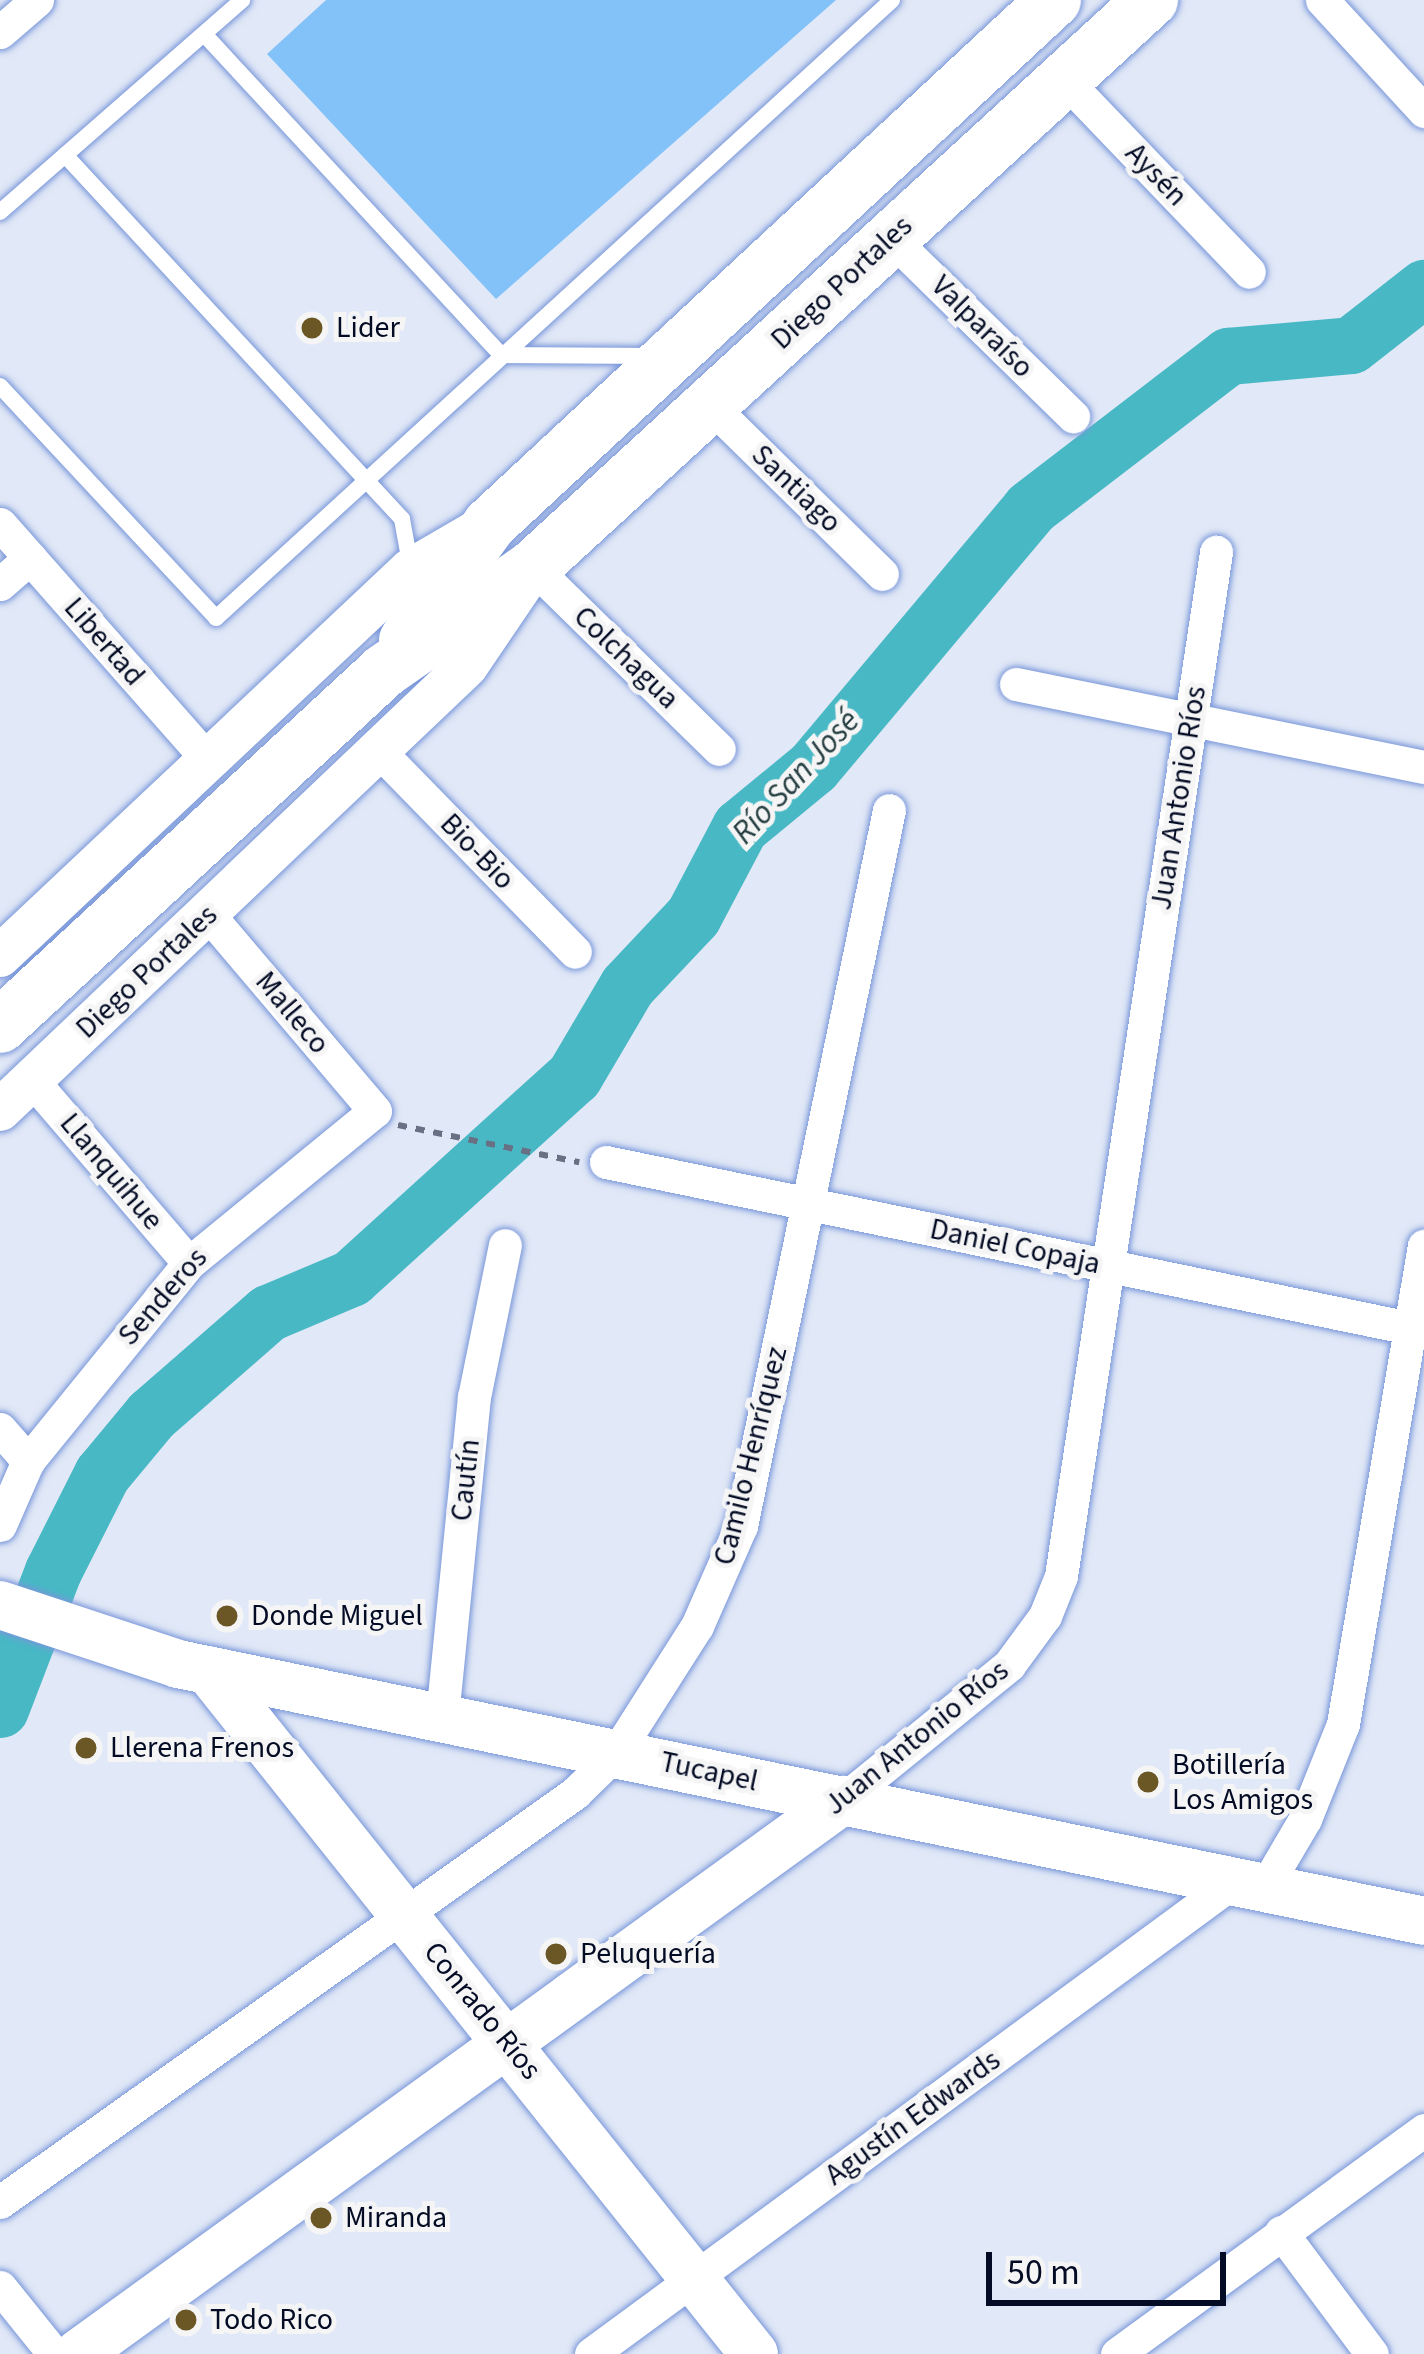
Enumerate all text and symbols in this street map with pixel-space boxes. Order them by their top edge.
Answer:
street label: Aysén [1117,136,1195,214]
street label: Diego Portales [764,208,920,358]
street label: Valparaíso [923,268,1041,386]
place label: Lider [336,310,400,346]
marker: Lider [299,315,325,341]
street label: Santiago [744,437,848,541]
street label: Libertad [56,591,152,693]
street label: Colchagua [566,599,686,717]
street label: Juan Antonio Ríos [1144,683,1214,913]
water label: Río San José [724,702,868,852]
street label: Bio-Bio [432,806,522,898]
street label: Diego Portales [69,897,225,1047]
street label: Malleco [247,965,337,1061]
street label: Llanquihue [52,1106,170,1238]
street label: Daniel Copaja [927,1211,1103,1283]
street label: Senderos [111,1241,215,1353]
street label: Camilo Henríquez [706,1343,796,1569]
street label: Cautín [444,1437,488,1523]
place label: Donde Miguel [251,1598,423,1634]
marker: Donde Miguel [214,1603,240,1629]
street label: Juan Antonio Ríos [818,1653,1016,1823]
place label: Llerena Frenos [110,1730,294,1766]
marker: Llerena Frenos [73,1735,99,1761]
street label: Tucapel [657,1744,761,1800]
place label: Botillería Los Amigos [1172,1747,1313,1818]
marker: Botillería Los Amigos [1135,1769,1161,1795]
street label: Conrado Ríos [416,1935,548,2087]
place label: Peluquería [580,1936,716,1972]
marker: Peluquería [543,1941,569,1967]
street label: Agustín Edwards [818,2042,1008,2194]
place label: Miranda [345,2200,447,2236]
marker: Miranda [308,2205,334,2231]
scale bar [992,2228,1232,2302]
text: 50 m [1007,2247,1080,2298]
place label: Todo Rico [210,2302,333,2338]
marker: Todo Rico [173,2307,199,2333]

